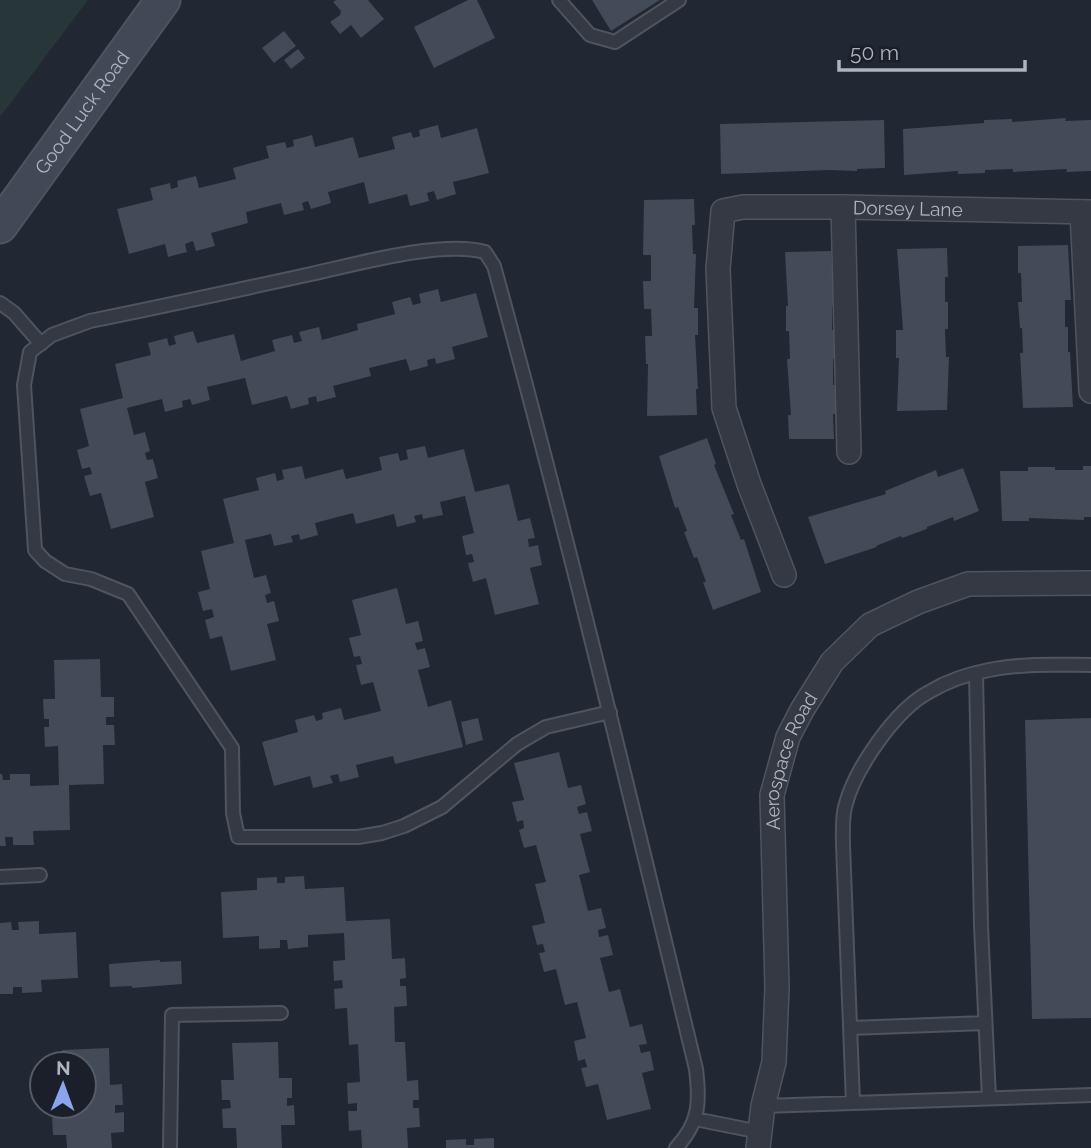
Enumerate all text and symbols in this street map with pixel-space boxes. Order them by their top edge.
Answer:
scale bar [839,28,1024,72]
text: 50 m [850,40,899,65]
street label: Good Luck Road [30,47,134,178]
street label: Dorsey Lane [853,196,963,220]
street label: Aerospace Road [760,688,821,830]
north arrow [28,1050,98,1120]
text: N [56,1057,71,1079]

